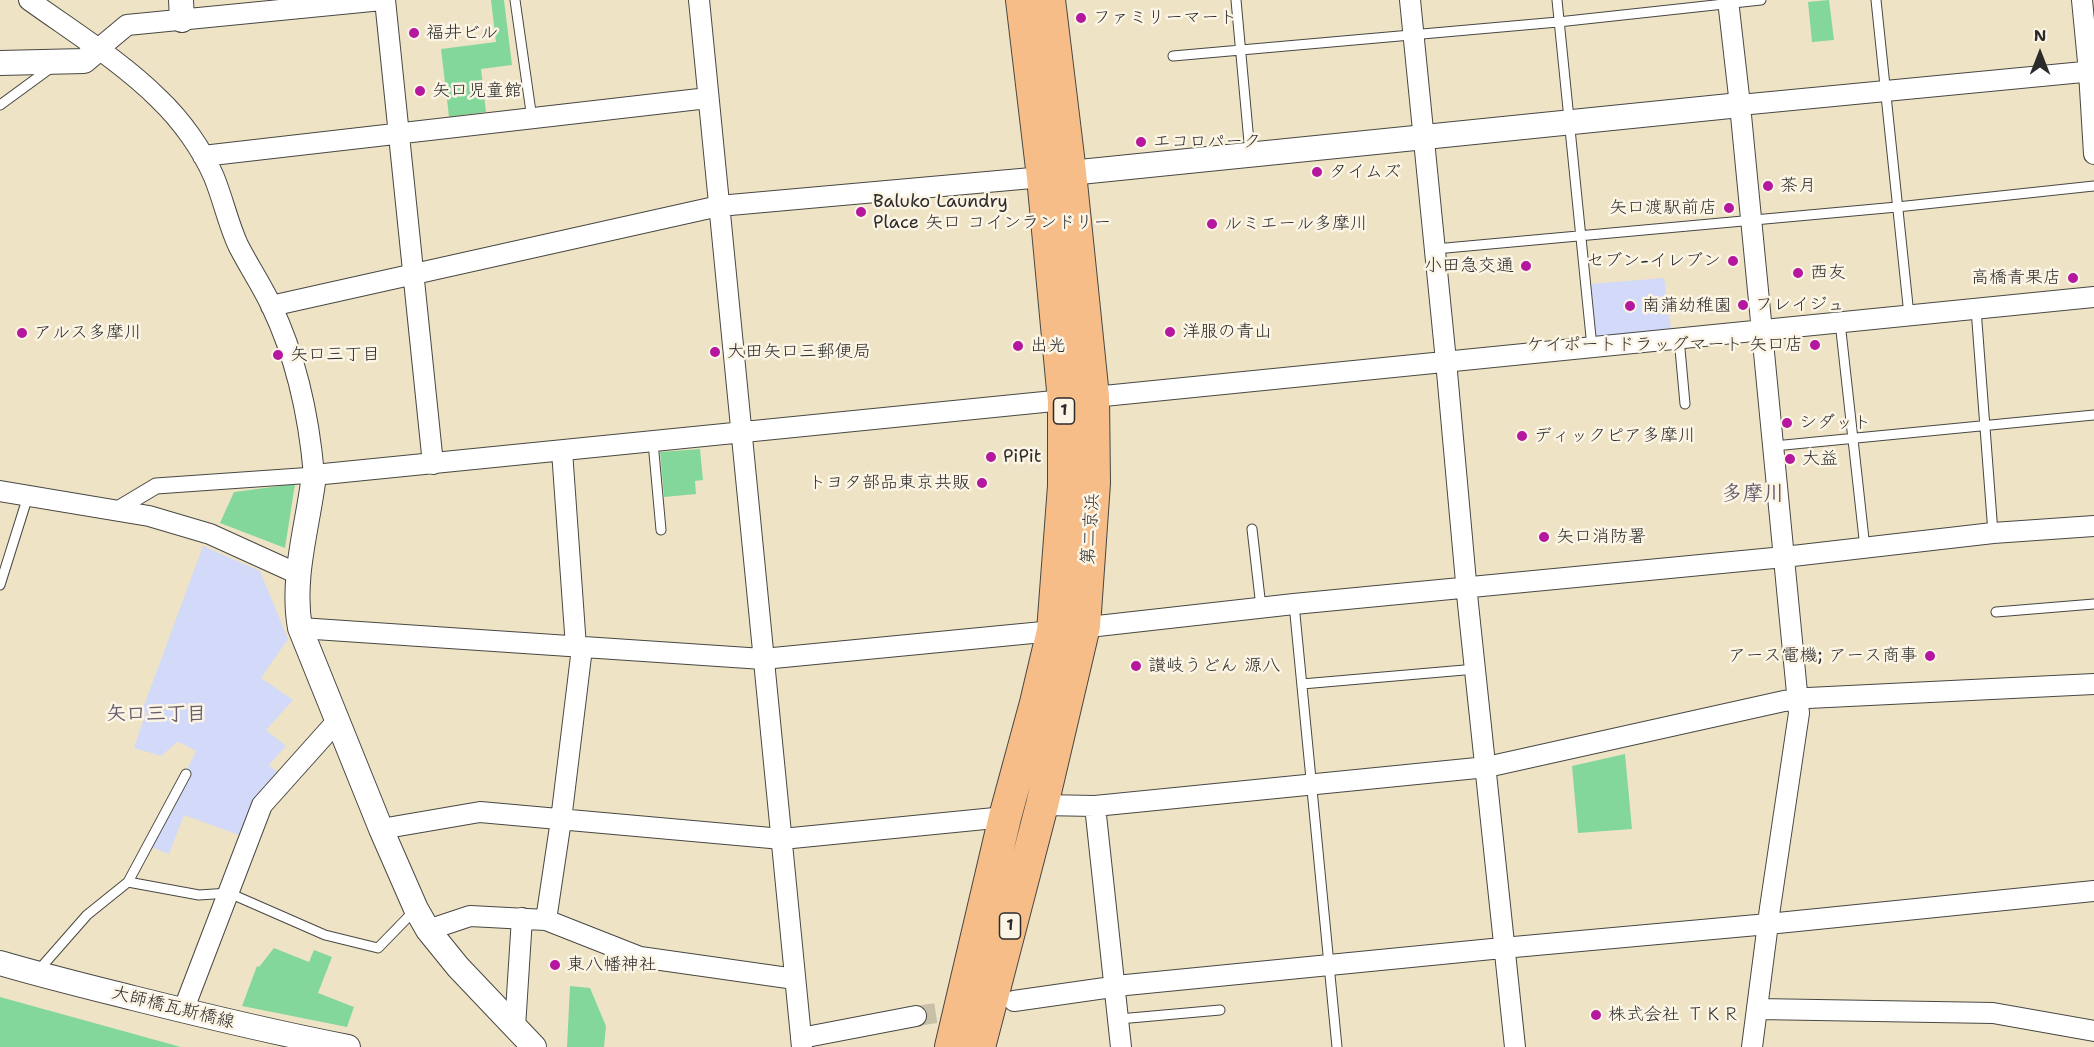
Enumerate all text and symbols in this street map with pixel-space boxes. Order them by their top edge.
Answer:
place label: ファミリーマート [1093,7,1237,29]
marker: ファミリーマート [1074,11,1088,25]
place label: 福井ビル [426,22,498,44]
north arrow [2010,24,2070,84]
text: N [2034,25,2046,46]
marker: 福井ビル [407,26,421,40]
place label: 矢口児童館 [432,80,522,102]
marker: 矢口児童館 [413,84,427,98]
place label: エコロパーク [1153,131,1261,153]
marker: エコロパーク [1134,135,1148,149]
place label: タイムズ [1329,161,1401,183]
marker: タイムズ [1310,165,1324,179]
place label: 茶月 [1780,175,1816,197]
marker: 茶月 [1761,179,1775,193]
place label: Baluko Laundry Place 矢口 コインランドリー [873,191,1111,234]
place label: 矢口渡駅前店 [1609,197,1717,219]
marker: 矢口渡駅前店 [1722,201,1736,215]
marker: Baluko Laundry Place 矢口 コインランドリー [854,205,868,219]
place label: ルミエール多摩川 [1224,213,1368,235]
marker: ルミエール多摩川 [1205,217,1219,231]
place label: セブン-イレブン [1586,250,1721,272]
marker: セブン-イレブン [1726,254,1740,268]
place label: 小田急交通 [1424,255,1514,277]
marker: 小田急交通 [1519,259,1533,273]
place label: 西友 [1810,262,1846,284]
marker: 西友 [1791,266,1805,280]
place label: 高橋青果店 [1971,267,2061,289]
marker: 高橋青果店 [2066,271,2080,285]
place label: フレイジュ [1755,294,1845,316]
place label: 南蒲幼稚園 [1642,295,1732,317]
marker: フレイジュ [1736,298,1750,312]
marker: 南蒲幼稚園 [1623,299,1637,313]
place label: 洋服の青山 [1182,321,1272,343]
place label: アルス多摩川 [34,322,142,344]
marker: 洋服の青山 [1163,325,1177,339]
marker: アルス多摩川 [15,326,29,340]
place label: ケイポートドラッグマート 矢口店 [1527,334,1803,356]
place label: 出光 [1030,335,1066,357]
marker: ケイポートドラッグマート 矢口店 [1808,338,1822,352]
marker: 出光 [1011,339,1025,353]
place label: 大田矢口三郵便局 [727,341,871,363]
place label: 矢口三丁目 [290,344,380,366]
marker: 大田矢口三郵便局 [708,345,722,359]
marker: 矢口三丁目 [271,348,285,362]
road number: 1 [1054,398,1074,424]
place label: シダット [1799,412,1871,434]
marker: シダット [1780,416,1794,430]
place label: ディックピア多摩川 [1534,425,1696,447]
marker: ディックピア多摩川 [1515,429,1529,443]
place label: PiPit [1003,446,1042,468]
place label: 大益 [1802,448,1838,470]
marker: PiPit [984,450,998,464]
marker: 大益 [1783,452,1797,466]
place label: トヨタ部品東京共販 [808,472,970,494]
marker: トヨタ部品東京共販 [975,476,989,490]
district label: 多摩川 [1722,482,1784,508]
street label: 第二京浜 [1078,492,1104,566]
place label: 矢口消防署 [1556,526,1646,548]
marker: 矢口消防署 [1537,530,1551,544]
place label: アース電機; アース商事 [1728,645,1918,667]
marker: アース電機; アース商事 [1923,649,1937,663]
place label: 讃岐うどん 源八 [1148,655,1280,677]
marker: 讃岐うどん 源八 [1129,659,1143,673]
district label: 矢口三丁目 [106,703,206,727]
road number: 1 [1000,913,1020,939]
place label: 東八幡神社 [567,954,657,976]
marker: 東八幡神社 [548,958,562,972]
street label: 大師橋瓦斯橋線 [109,982,237,1034]
place label: 株式会社 ＴＫＲ [1608,1004,1740,1026]
marker: 株式会社 ＴＫＲ [1589,1008,1603,1022]

